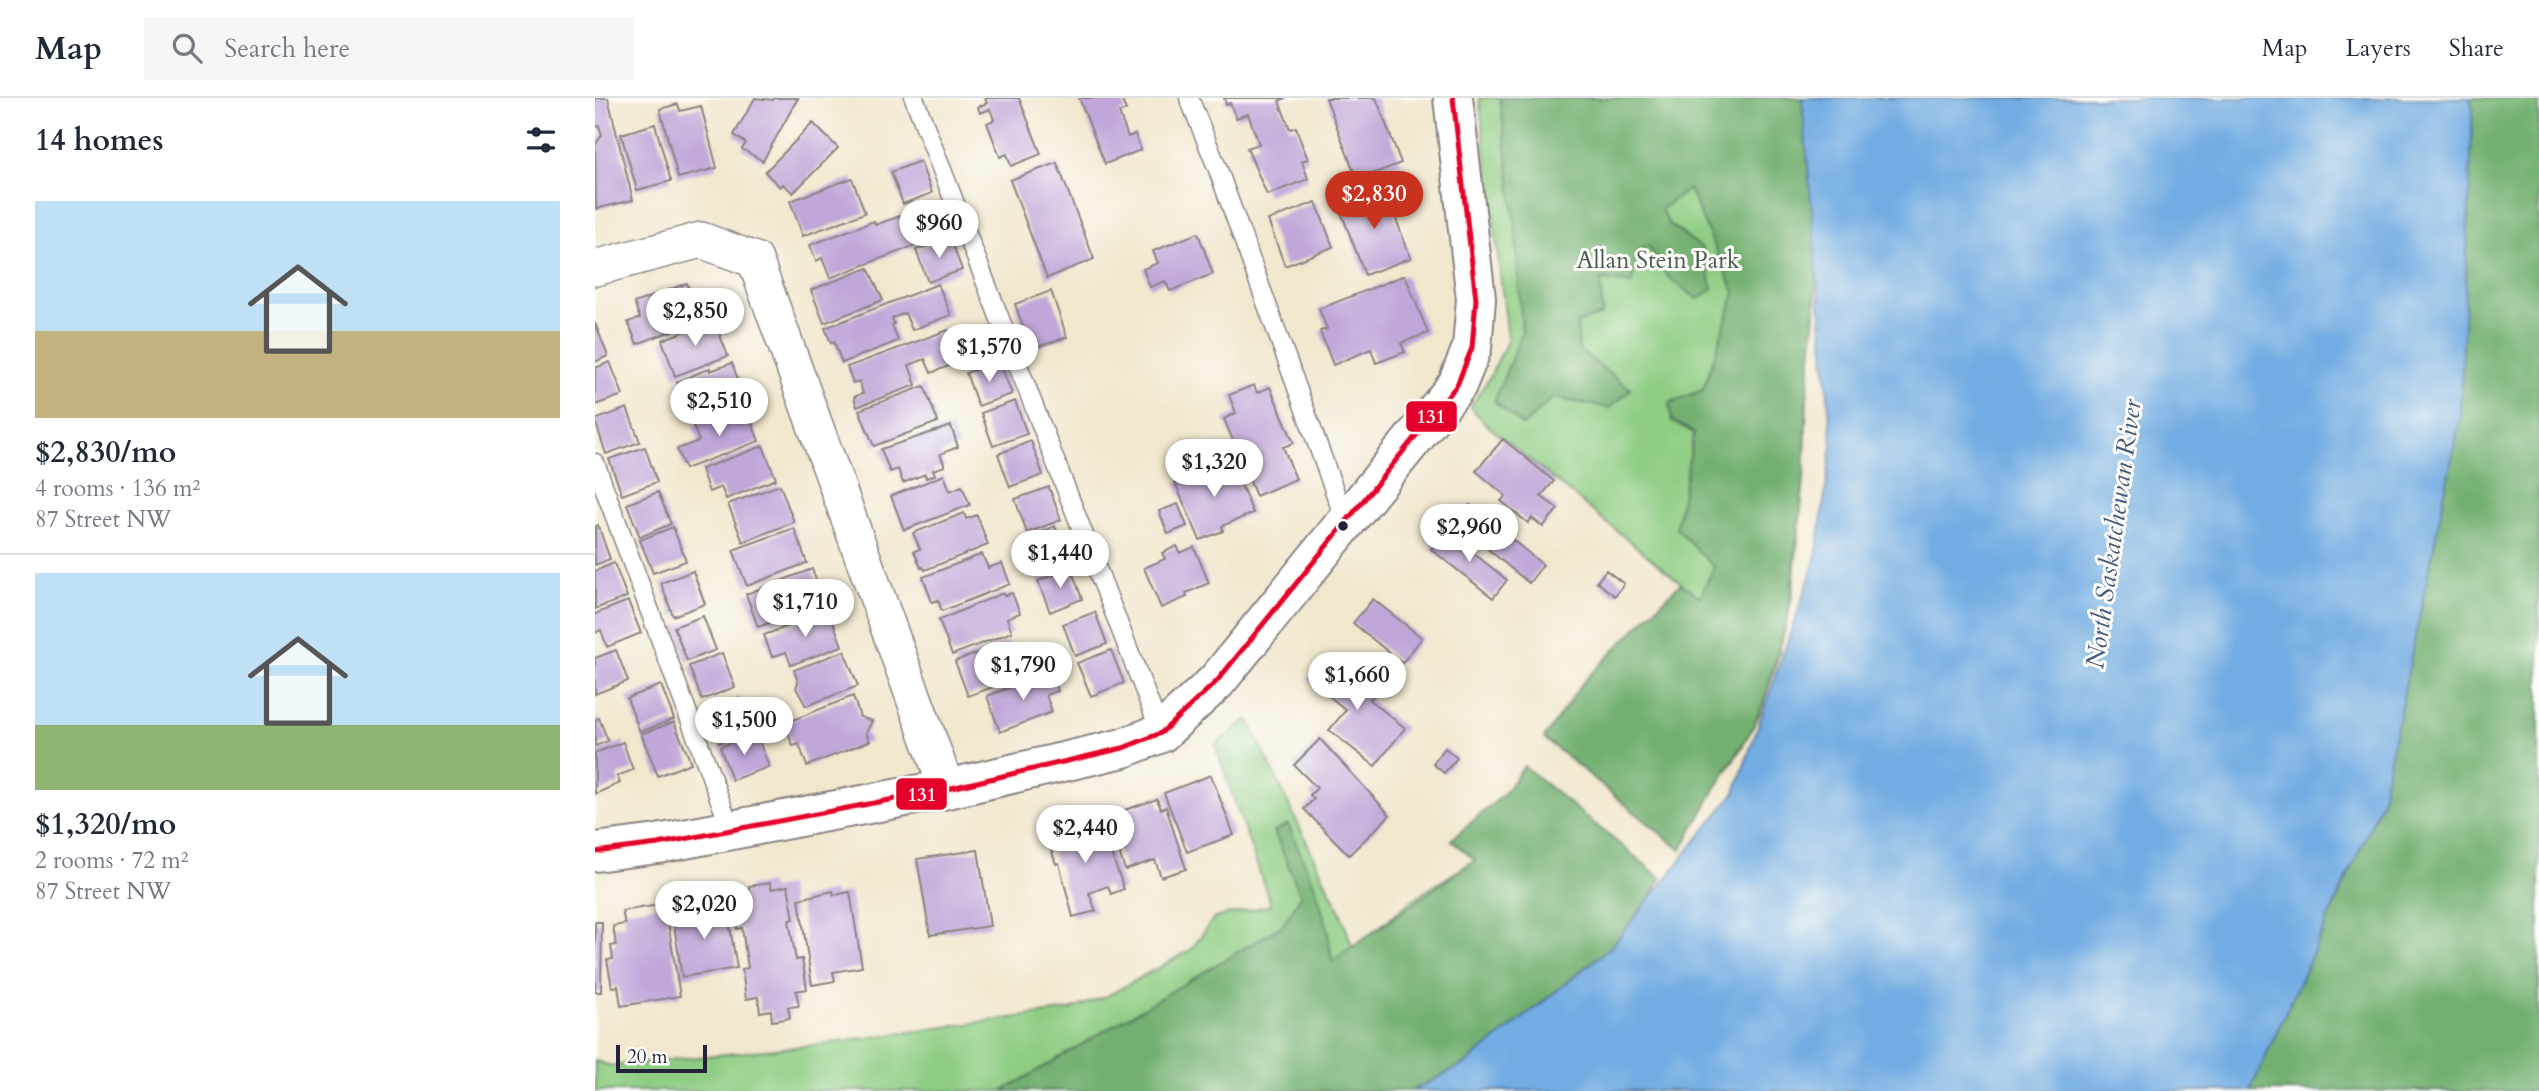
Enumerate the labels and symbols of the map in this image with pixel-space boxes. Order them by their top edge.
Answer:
pin: $2,830 [1317,172,1431,231]
pin: $960 [898,200,980,260]
park label: Allan Stein Park [1576,244,1740,277]
pin: $2,850 [638,288,752,348]
pin: $1,570 [932,324,1046,384]
pin: $2,510 [662,378,776,438]
water label: North Saskatchewan River [2077,396,2150,671]
line badge: 131 [1405,400,1458,433]
text: 131 [1416,404,1446,430]
pin: $1,320 [1157,440,1271,499]
pin: $2,960 [1412,504,1526,564]
unlabelled marker [1336,519,1350,533]
pin: $1,440 [1003,531,1117,590]
pin: $1,710 [748,580,862,639]
pin: $1,790 [966,642,1080,702]
pin: $1,660 [1300,652,1414,712]
pin: $1,500 [687,698,801,757]
line badge: 131 [895,777,948,811]
text: 131 [907,782,937,808]
pin: $2,440 [1028,806,1142,865]
pin: $2,020 [647,882,761,941]
scale bar [616,1042,707,1074]

